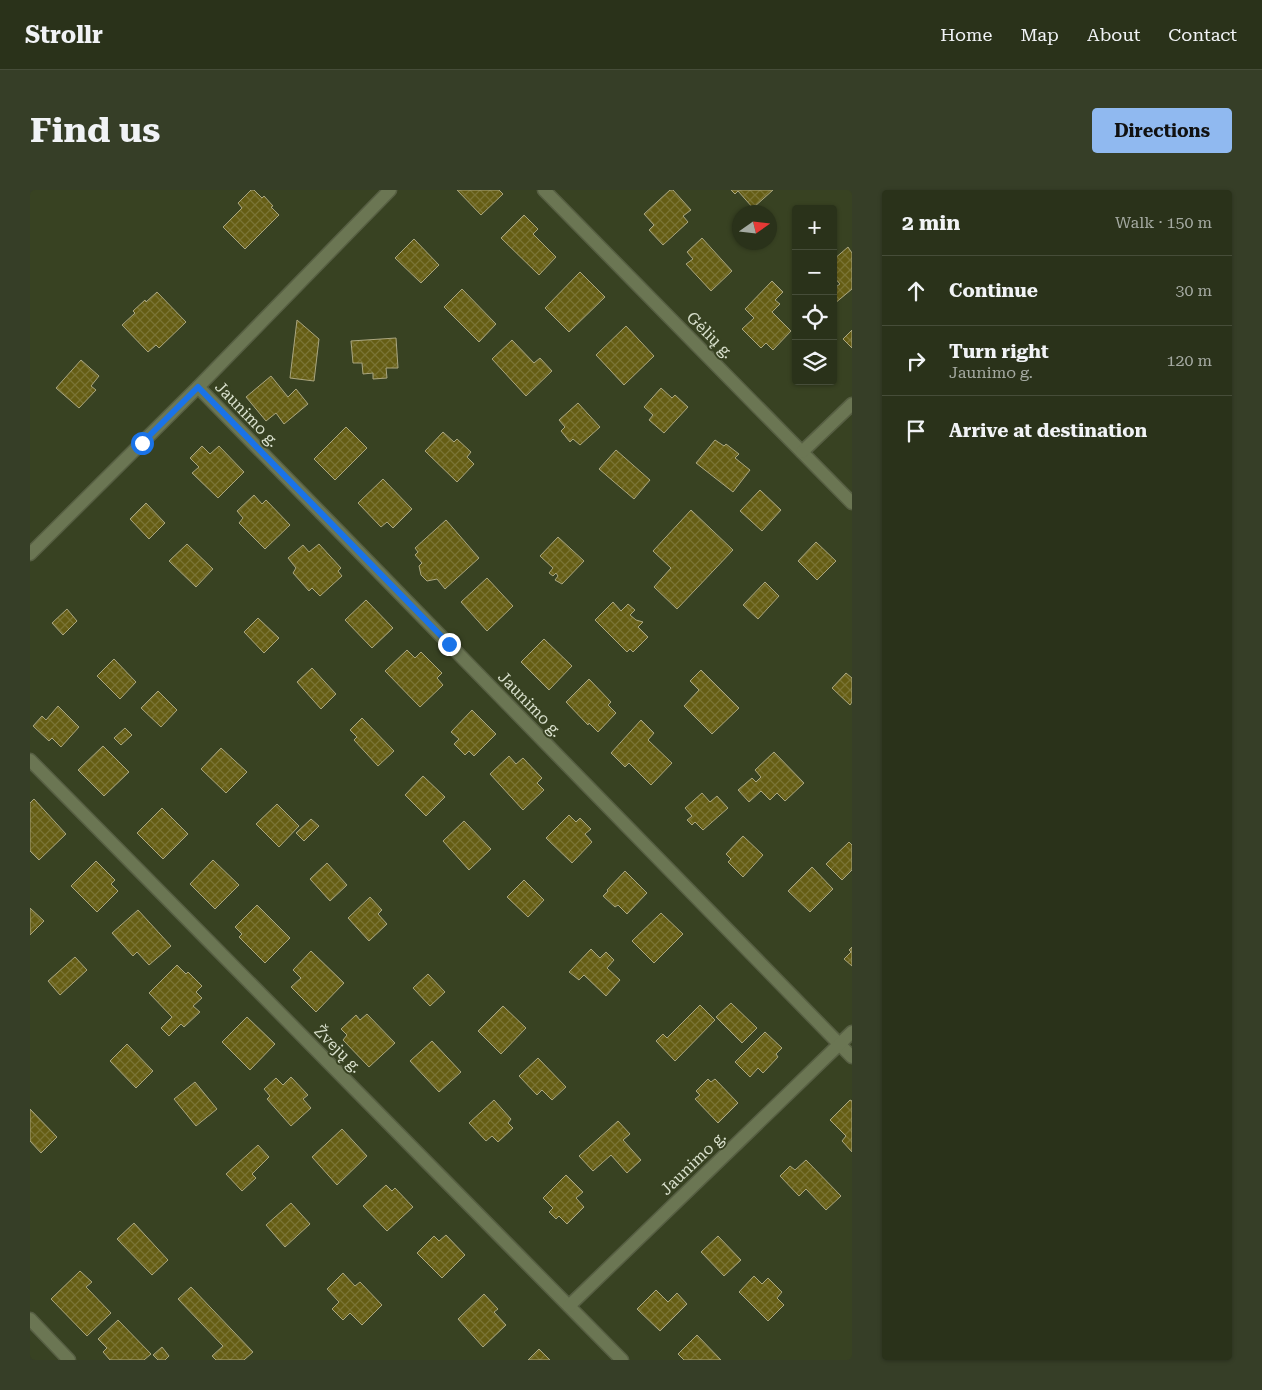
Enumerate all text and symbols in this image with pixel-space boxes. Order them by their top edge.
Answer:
text: Strollr [25,21,103,49]
text: Home [940,24,992,45]
text: Map [1020,24,1059,45]
text: About [1087,24,1140,45]
text: Contact [1168,24,1237,45]
button: Directions [1092,108,1232,153]
text: Find us [30,110,160,151]
north arrow [732,205,777,250]
map controls [792,205,837,385]
button: + [792,205,837,250]
text: 2 min [902,211,960,235]
text: Walk · 150 m [1115,213,1212,232]
button: − [792,250,837,295]
icon: ahead [902,277,930,305]
text: Continue [949,279,1038,302]
text: 30 m [1175,281,1212,300]
button: locate [792,295,837,340]
street label: Gėlių g. [683,308,737,362]
button: layers [792,340,837,385]
text: Turn right [949,340,1049,363]
icon: right [902,347,930,375]
text: 120 m [1166,351,1212,370]
text: Jaunimo g. [949,363,1033,382]
street label: Jaunimo g. [211,377,283,451]
icon: arrive [902,417,930,445]
text: Arrive at destination [949,419,1147,442]
route start [131,432,154,455]
route end [438,633,461,656]
street label: Jaunimo g. [494,667,566,741]
street label: Žvejų g. [310,1021,366,1077]
street label: Jaunimo g. [656,1127,730,1199]

